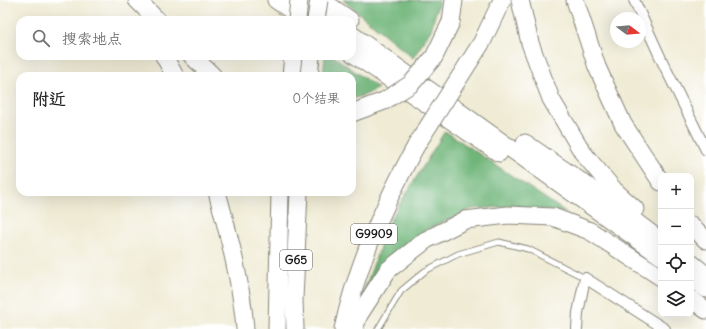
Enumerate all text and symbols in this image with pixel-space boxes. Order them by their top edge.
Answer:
north arrow [610,12,646,48]
search box [16,16,356,60]
icon: search [30,27,52,49]
text: 搜索地点 [62,29,122,48]
text: 附近 [32,88,66,110]
text: 0个结果 [292,90,340,107]
map controls [658,173,694,317]
button: + [658,173,694,209]
button: − [658,209,694,245]
road number: G9909 [351,224,397,244]
button: locate [658,245,694,281]
road number: G65 [280,250,312,270]
button: layers [658,281,694,317]

